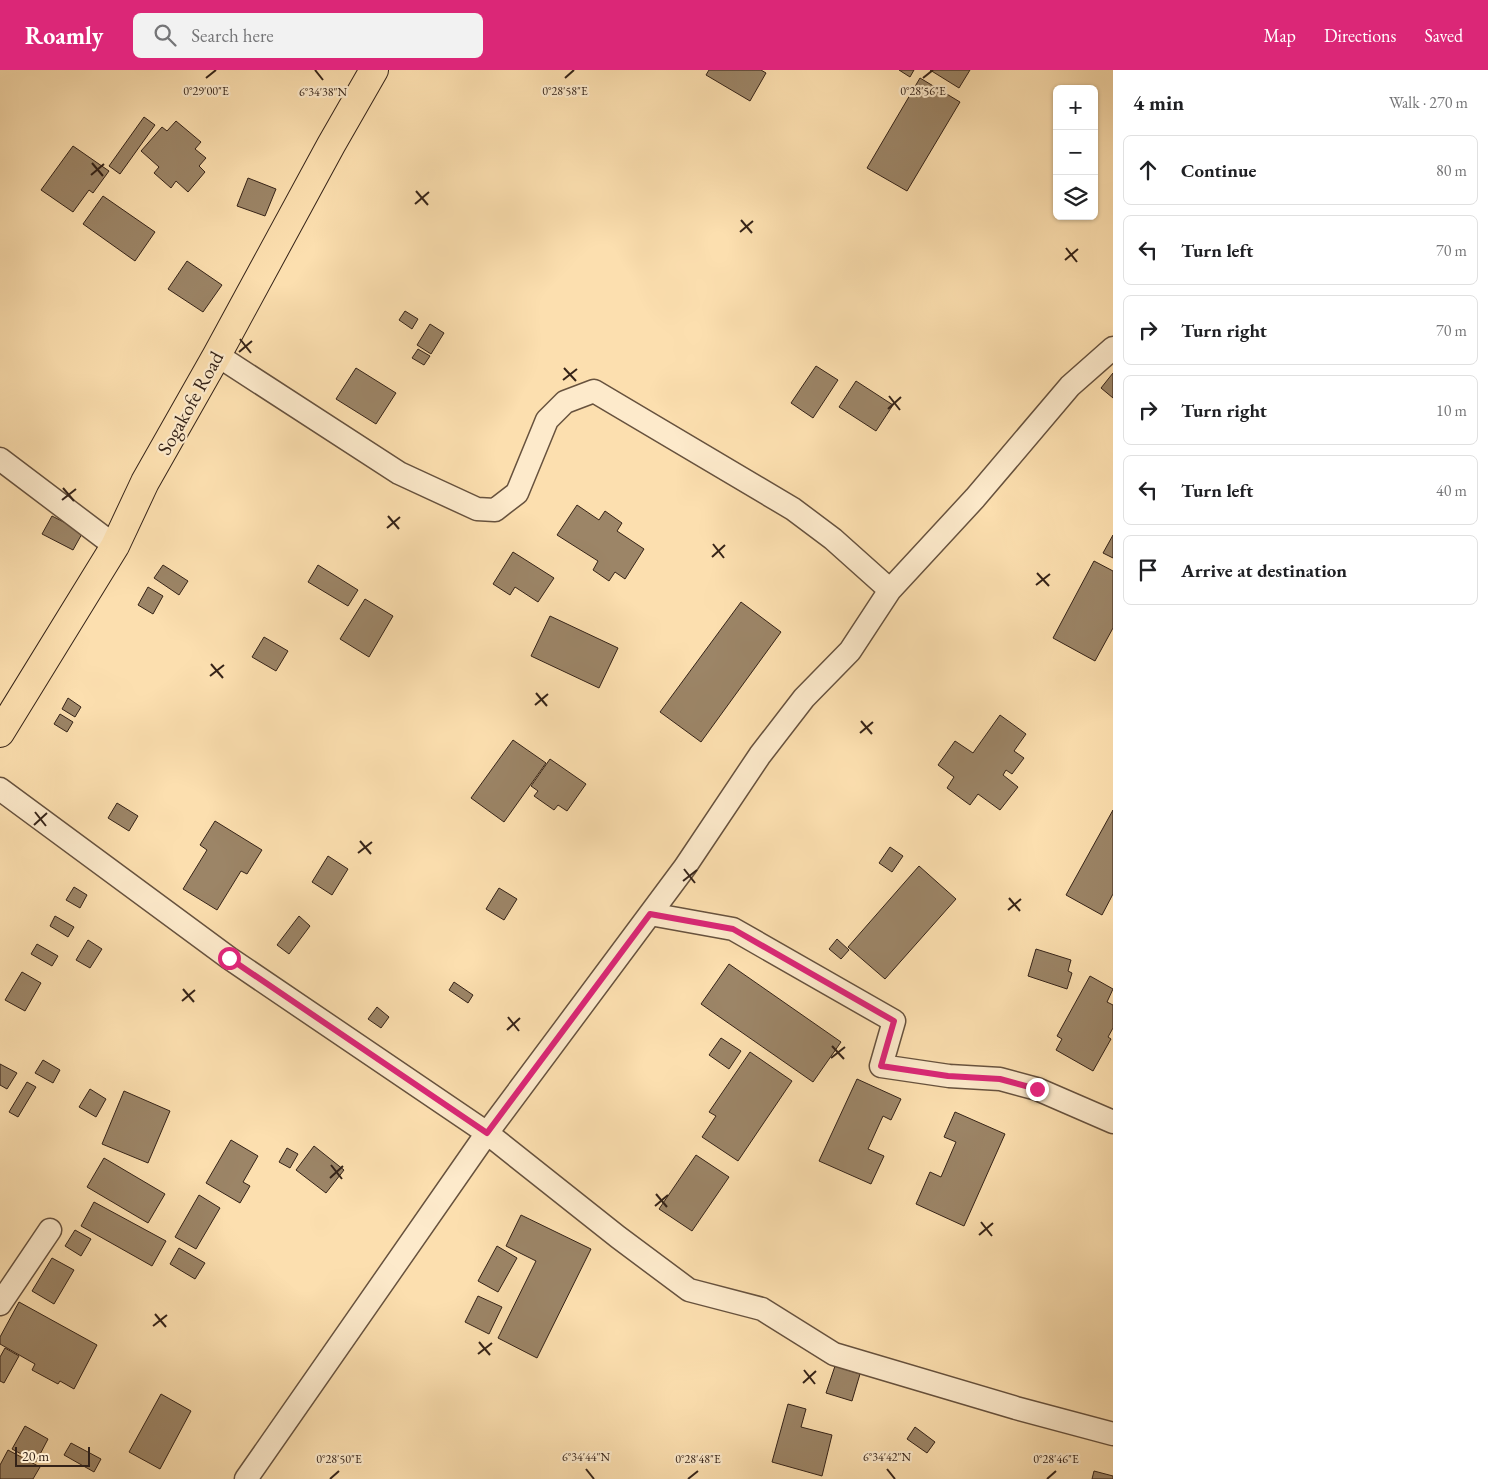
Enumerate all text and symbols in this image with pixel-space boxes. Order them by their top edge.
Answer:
search box [133,13,483,58]
text: Roamly [25,20,103,51]
icon: search [151,21,179,49]
text: Search here [191,23,274,48]
text: Map [1264,24,1296,47]
text: Directions [1324,24,1396,47]
text: Saved [1424,24,1463,47]
text: 0°29'00"E [183,83,229,99]
text: 0°28'58"E [542,83,588,99]
text: 0°28'56"E [900,83,946,99]
text: 6°34'38"N [299,84,348,100]
map controls [1053,85,1098,220]
button: + [1053,85,1098,130]
text: 4 min [1133,89,1184,116]
text: Walk · 270 m [1389,92,1468,113]
button: − [1053,130,1098,175]
icon: ahead [1134,156,1162,184]
text: Continue [1181,158,1256,183]
text: 80 m [1436,160,1467,181]
button: layers [1053,175,1098,220]
icon: left [1134,236,1162,264]
text: Turn left [1181,238,1253,263]
text: 70 m [1436,240,1467,261]
icon: right [1134,316,1162,344]
text: Turn right [1181,318,1267,343]
text: 70 m [1436,320,1467,341]
street label: Sogakofe Road [151,346,230,459]
icon: right [1134,396,1162,424]
text: Turn right [1181,398,1267,423]
text: 10 m [1436,400,1467,421]
icon: left [1134,476,1162,504]
text: Turn left [1181,478,1253,503]
text: 40 m [1436,480,1467,501]
icon: arrive [1134,556,1162,584]
text: Arrive at destination [1181,558,1347,583]
route start [218,947,241,970]
route end [1026,1078,1049,1101]
scale bar [15,1444,90,1467]
text: 20 m [22,1447,49,1465]
text: 6°34'44"N [562,1449,611,1465]
text: 6°34'42"N [863,1449,912,1465]
text: 0°28'50"E [316,1451,362,1467]
text: 0°28'48"E [675,1451,721,1467]
text: 0°28'46"E [1033,1451,1079,1467]

